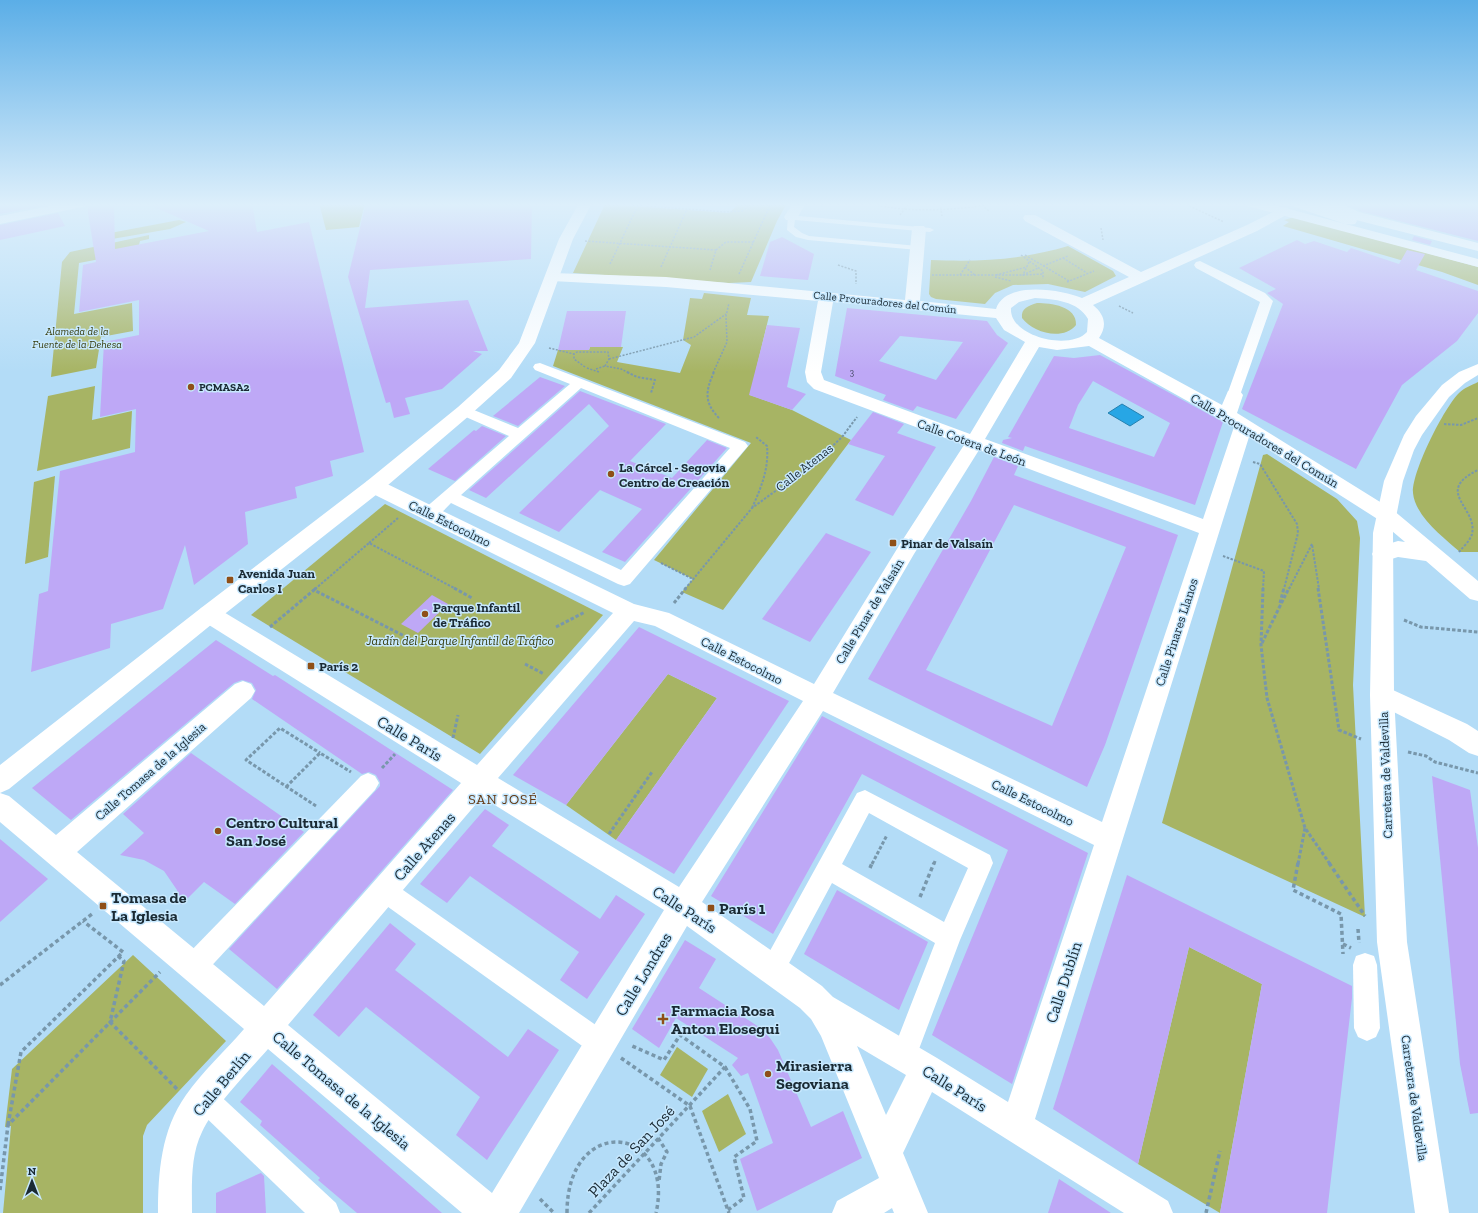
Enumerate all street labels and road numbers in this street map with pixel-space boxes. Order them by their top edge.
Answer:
street label: Calle Procuradores del Común [813,289,958,317]
street label: Calle Procuradores del Común [1188,390,1342,491]
street label: Calle Cotera de León [915,416,1029,469]
street label: Calle Atenas [773,440,836,495]
street label: Calle Estocolmo [406,497,494,550]
street label: Calle Pinar de Valsaín [832,556,907,666]
street label: Calle Pinares Llanos [1152,576,1201,688]
street label: Calle Estocolmo [698,633,785,688]
street label: Carretera de Valdevilla [1376,711,1395,839]
street label: Calle París [374,712,446,765]
street label: Calle Tomasa de la Iglesia [92,719,209,824]
street label: Calle Estocolmo [989,776,1077,829]
street label: Calle Atenas [389,808,459,885]
street label: Calle París [649,882,720,937]
street label: Calle Londres [611,929,676,1019]
street label: Calle Dublín [1041,938,1086,1025]
street label: Calle Tomasa de la Iglesia [269,1027,415,1154]
street label: Carretera de Valdevilla [1398,1034,1431,1163]
street label: Calle Berlín [189,1046,255,1120]
street label: Calle París [919,1061,991,1116]
street label: Plaza de San José [584,1102,679,1201]

